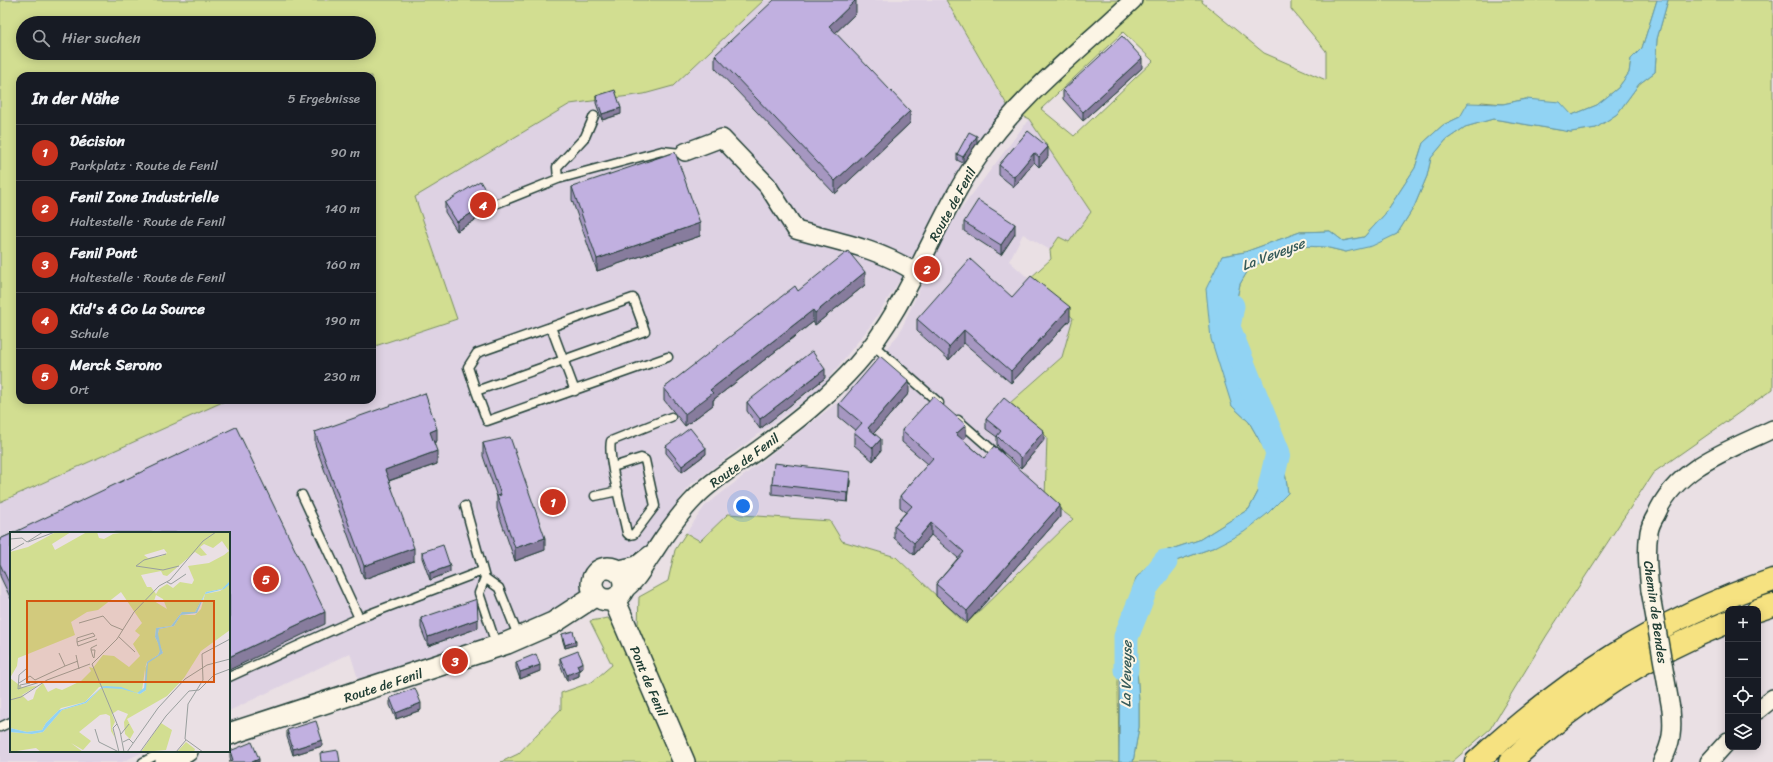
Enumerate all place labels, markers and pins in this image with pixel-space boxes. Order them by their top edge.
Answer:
pin: 4 [470,190,496,220]
pin: 2 [914,254,940,284]
pin: 1 [540,487,566,517]
pin: 5 [253,564,279,594]
pin: 3 [442,646,468,676]

